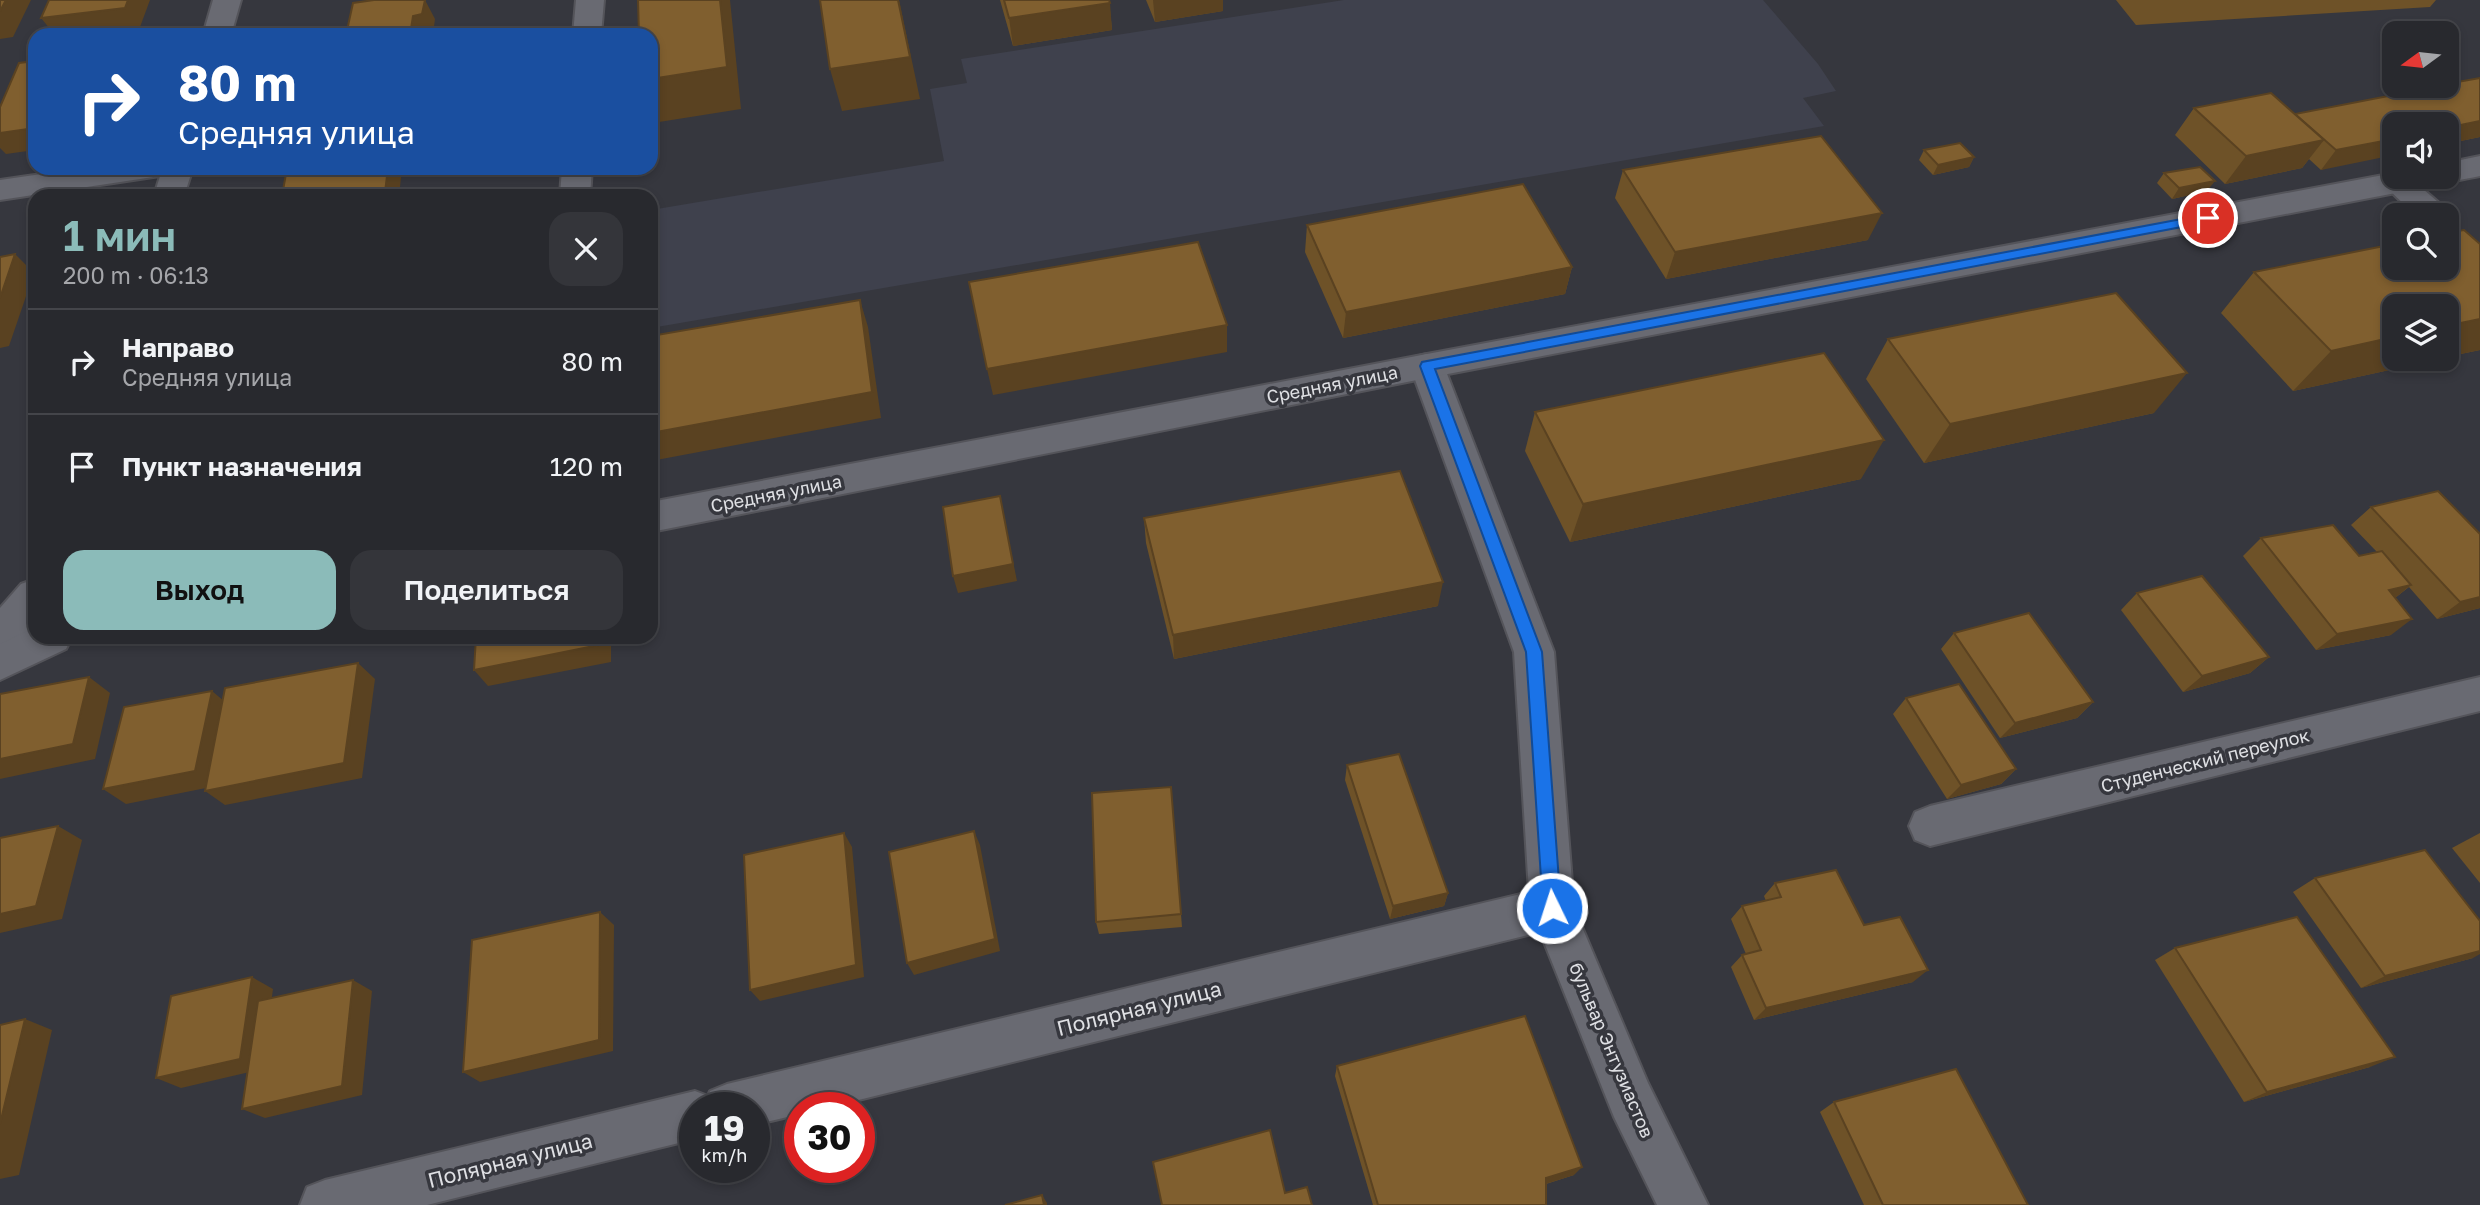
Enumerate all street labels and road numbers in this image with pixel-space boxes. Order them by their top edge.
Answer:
street label: Средняя улица [1265,360,1399,408]
street label: Средняя улица [709,469,843,517]
street label: Студенческий переулок [2098,723,2312,797]
street label: бульвар Энтузиастов [1565,959,1659,1141]
street label: Полярная улица [1054,975,1224,1041]
street label: Полярная улица [425,1127,595,1193]

